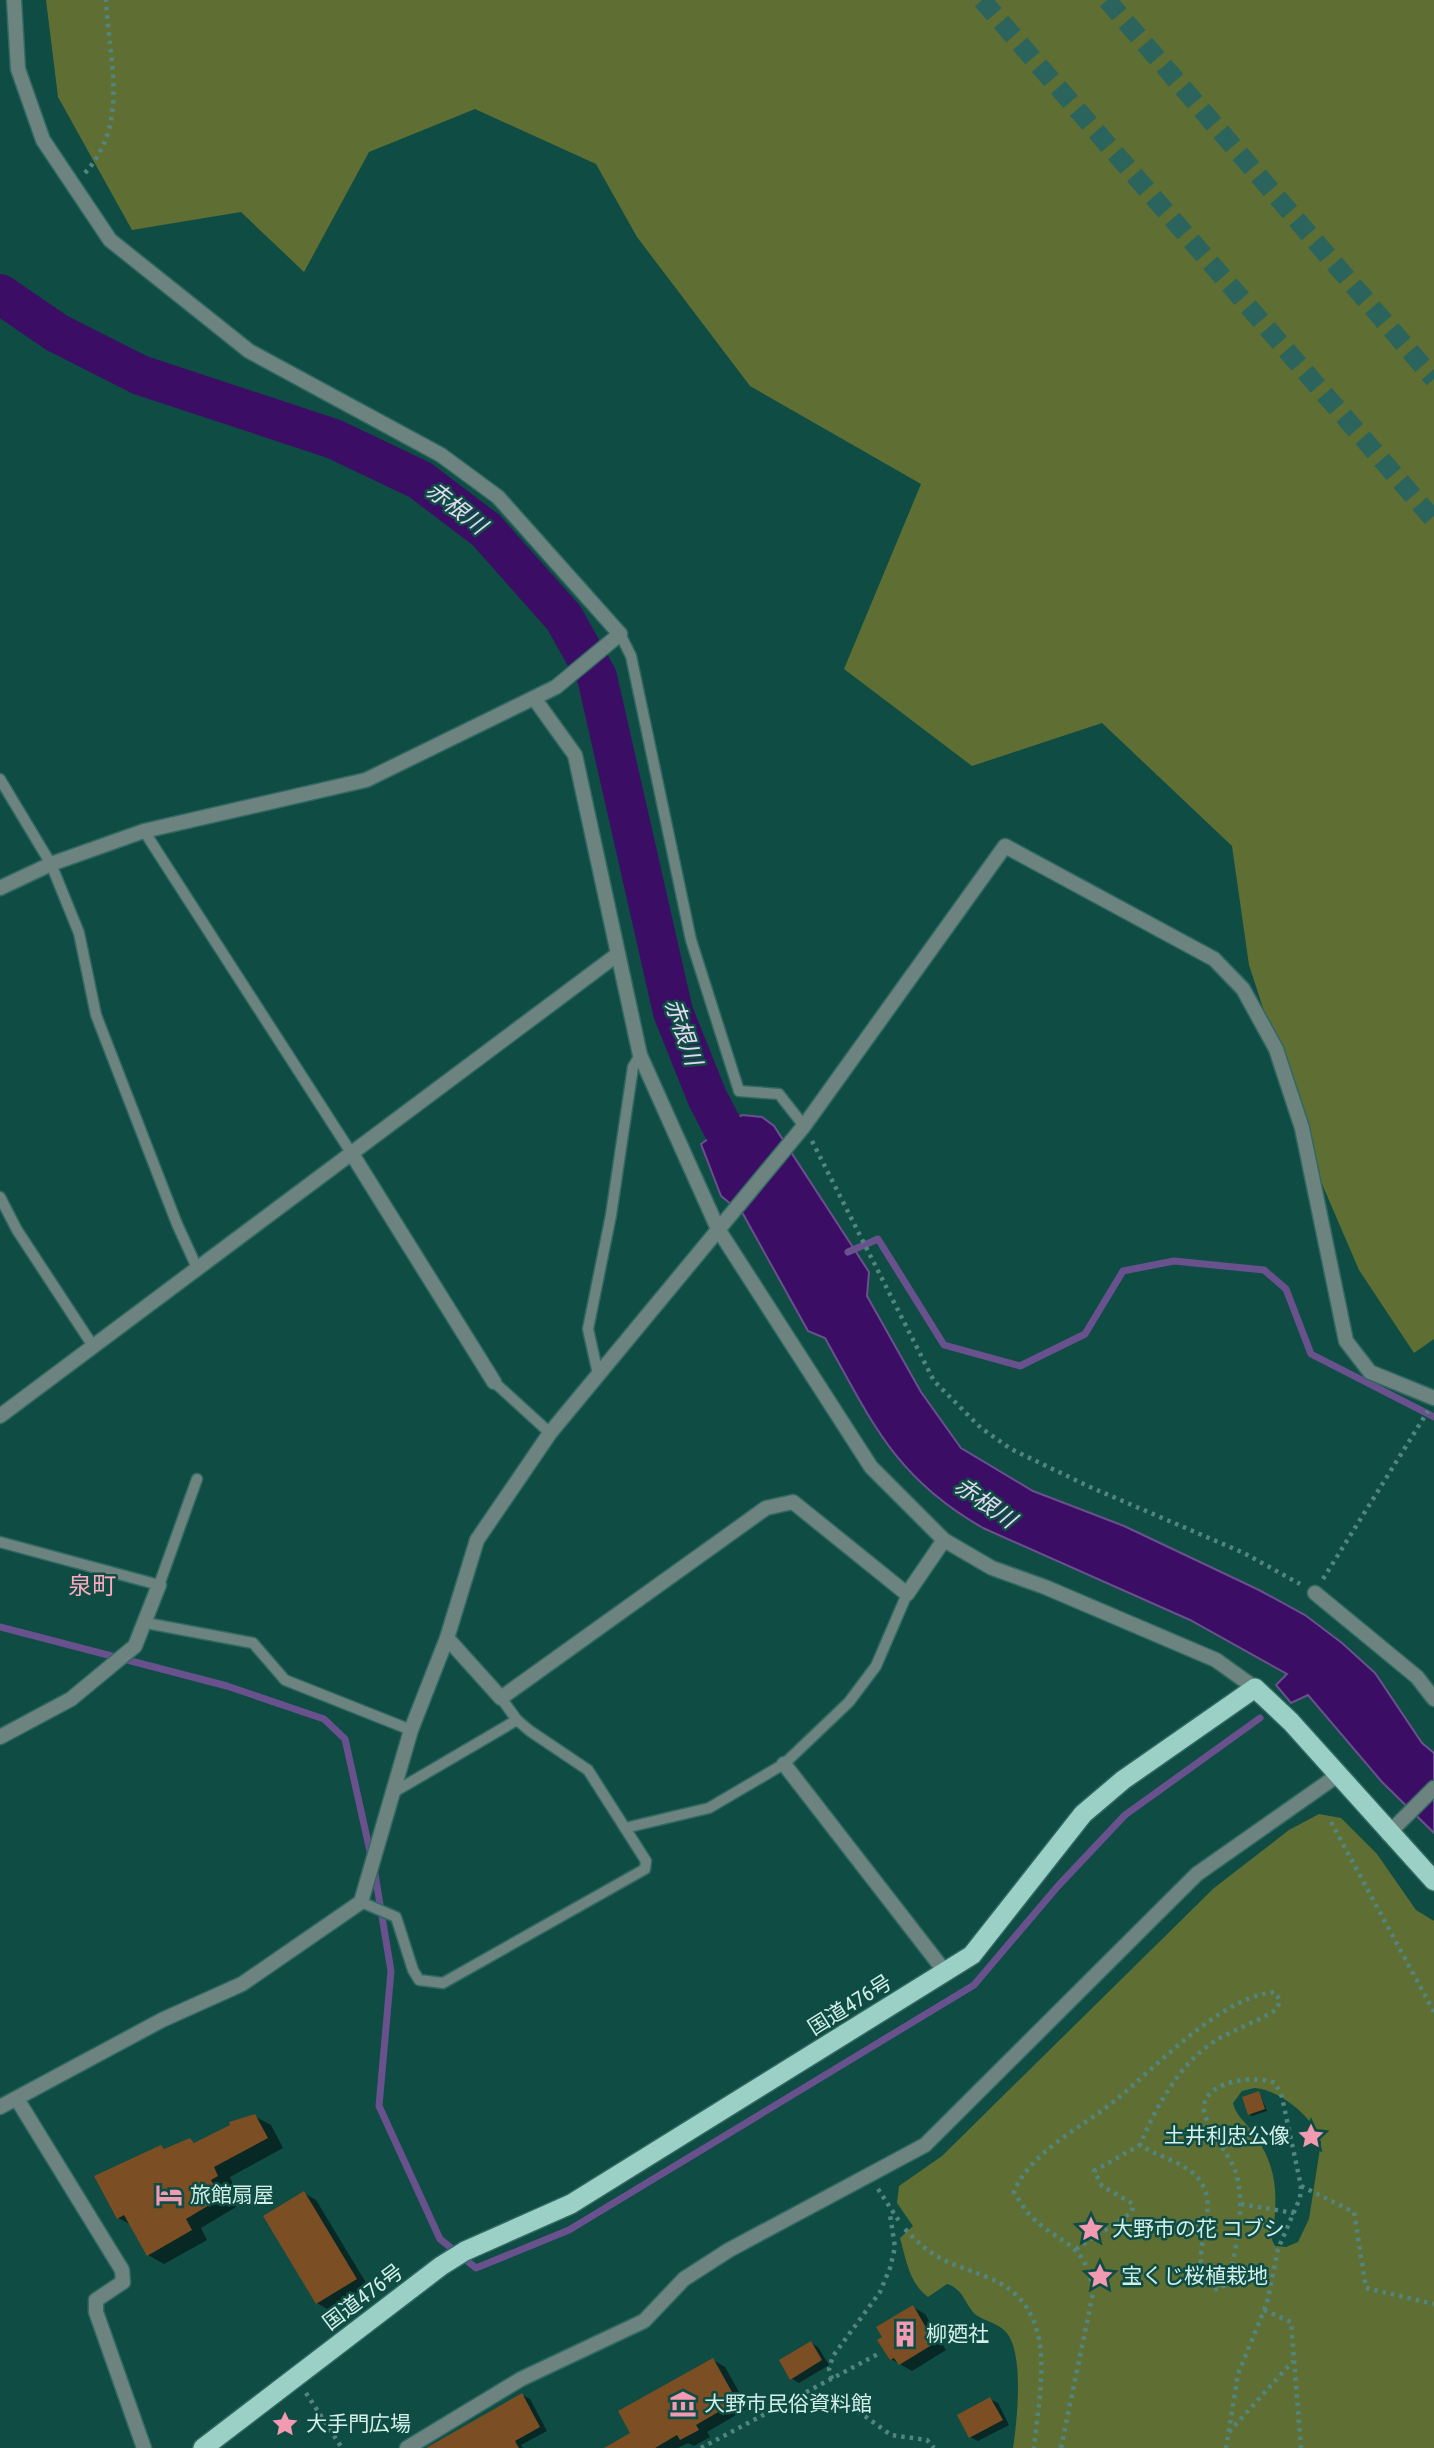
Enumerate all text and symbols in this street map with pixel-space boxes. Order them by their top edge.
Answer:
water label: 赤根川 [421,476,494,542]
water label: 赤根川 [659,995,708,1072]
water label: 赤根川 [949,1472,1023,1536]
district label: 泉町 [68,1572,116,1600]
street label: 国道476号 [804,1970,896,2040]
place icon: 土井利忠公像 [1296,2121,1326,2151]
place label: 土井利忠公像 [1164,2124,1290,2148]
hotel icon: 旅館扇屋 [154,2180,184,2210]
place label: 旅館扇屋 [190,2183,274,2207]
place icon: 大野市の花 コブシ [1076,2214,1106,2244]
place label: 大野市の花 コブシ [1112,2217,1285,2241]
street label: 国道476号 [318,2259,408,2335]
place icon: 宝くじ桜植栽地 [1085,2261,1115,2291]
place label: 宝くじ桜植栽地 [1121,2264,1268,2288]
building icon: 柳廼社 [890,2319,920,2349]
place label: 柳廼社 [926,2322,989,2346]
museum icon: 大野市民俗資料館 [668,2389,698,2419]
place label: 大野市民俗資料館 [704,2392,872,2416]
place icon: 大手門広場 [270,2409,300,2439]
place label: 大手門広場 [306,2412,411,2436]

